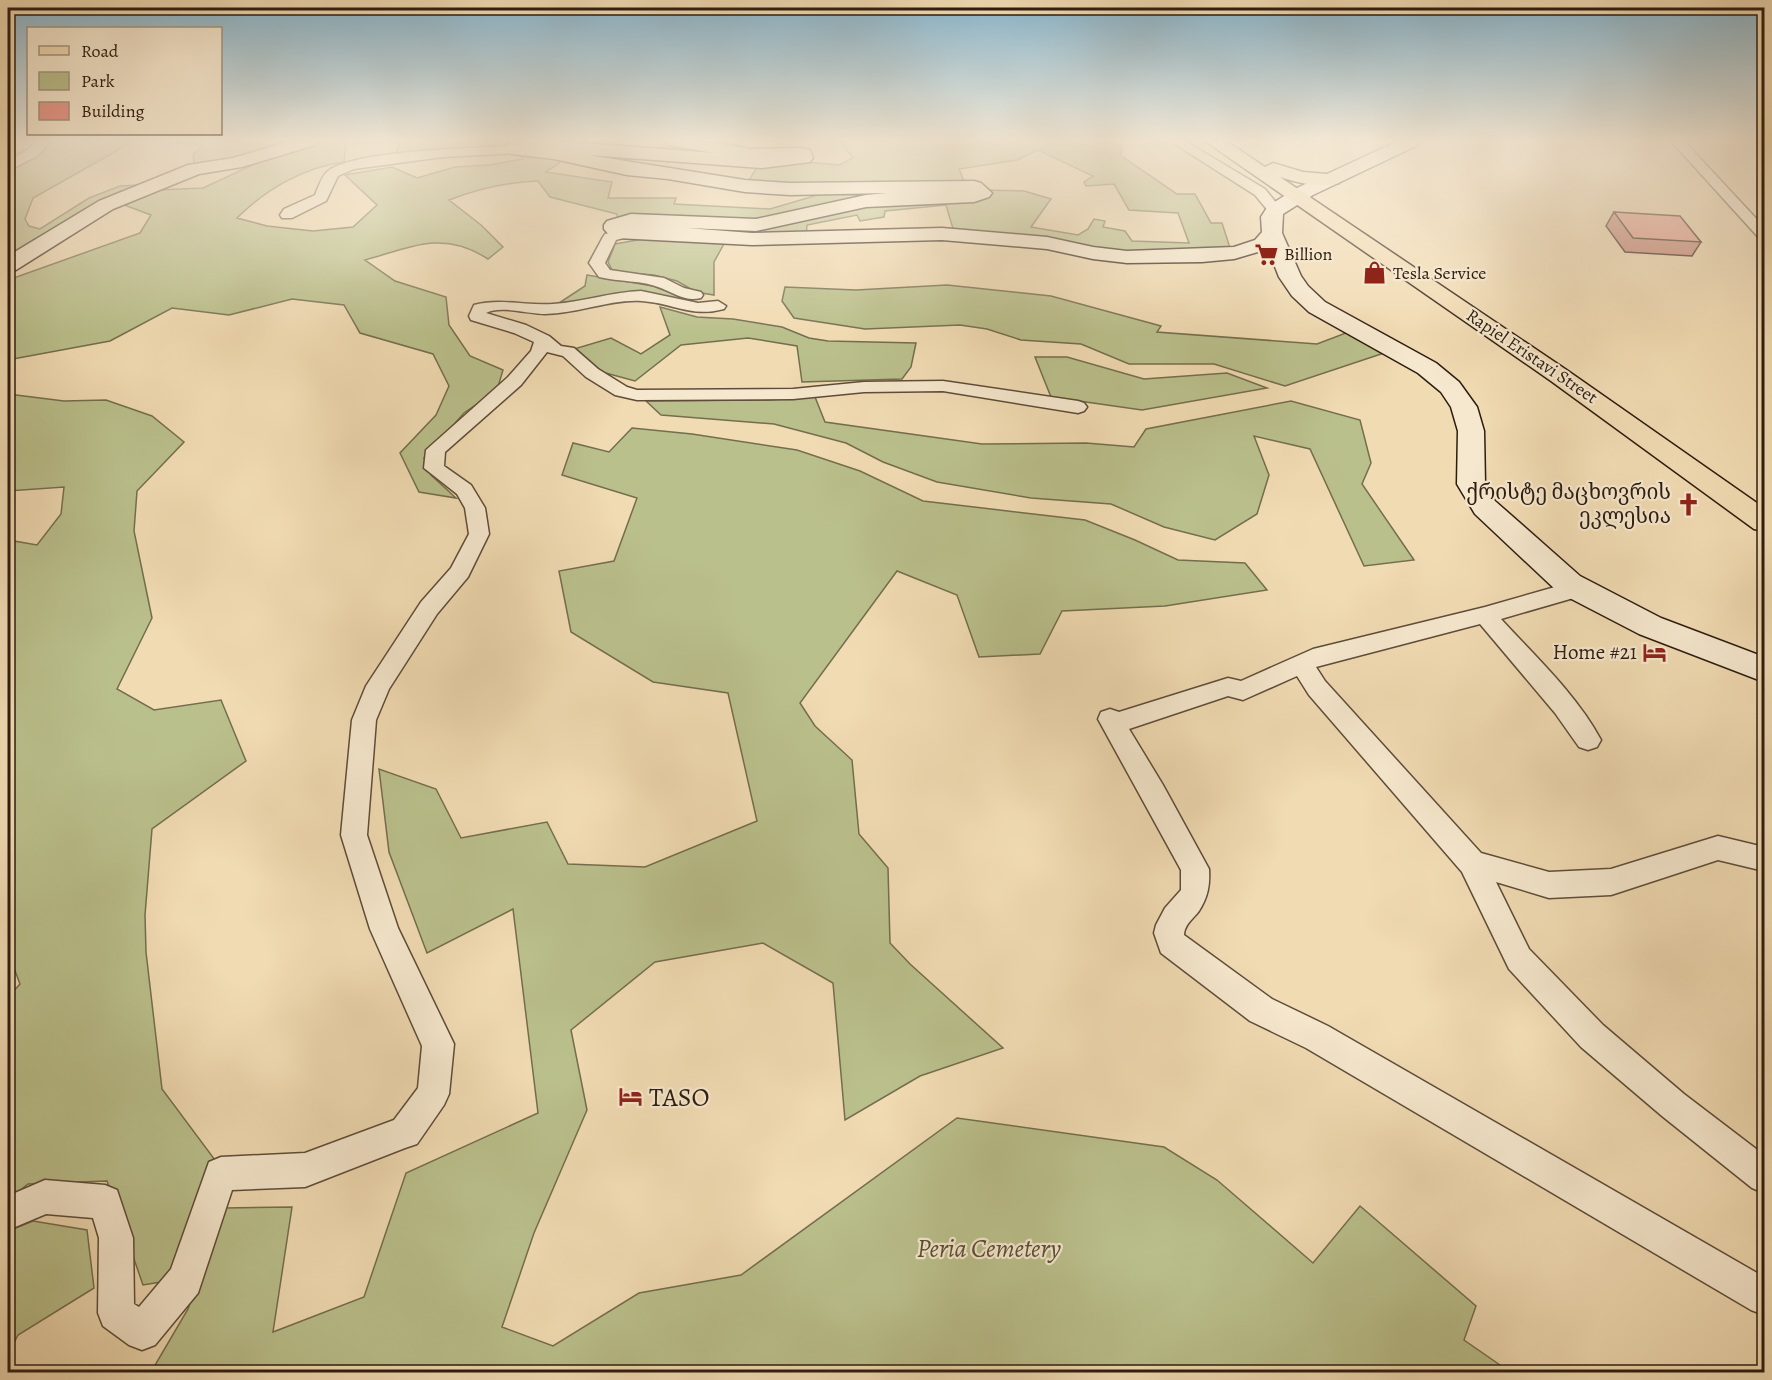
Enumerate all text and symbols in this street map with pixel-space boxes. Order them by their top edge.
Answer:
legend [27,27,222,135]
text: Road [81,39,119,63]
text: Park [81,69,115,93]
text: Building [81,99,145,123]
supermarket icon: Billion [1253,241,1279,267]
place label: Billion [1284,242,1332,266]
shop icon: Tesla Service [1362,260,1388,286]
place label: Tesla Service [1393,261,1486,285]
street label: Rapiel Eristavi Street [1462,303,1603,409]
place label: ქრისტე მაცხოვრის ეკლესია [1466,478,1671,530]
church icon: ქრისტე მაცხოვრის ეკლესია [1676,491,1702,517]
place label: Home #21 [1552,638,1637,666]
hotel icon: Home #21 [1642,639,1668,665]
place label: TASO [649,1080,710,1115]
hotel icon: TASO [618,1084,644,1110]
park label: Peria Cemetery [917,1231,1061,1266]

